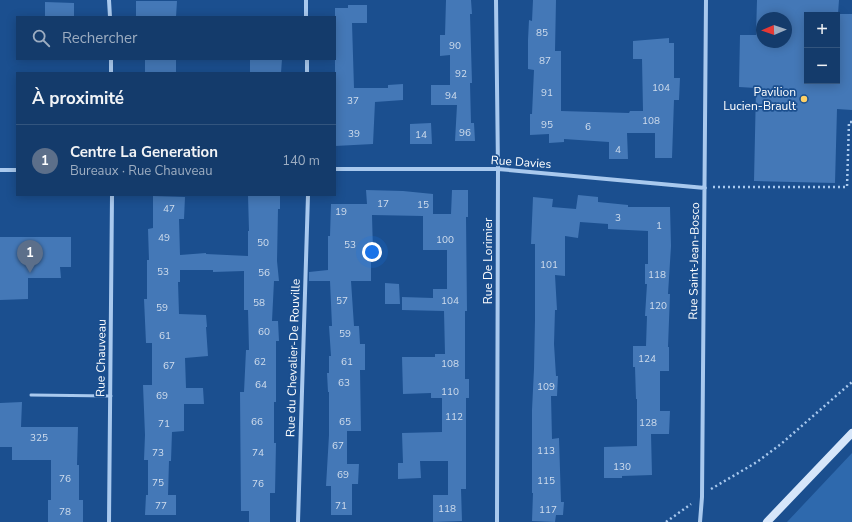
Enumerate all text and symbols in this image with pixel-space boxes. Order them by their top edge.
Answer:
north arrow [756,12,792,48]
map controls [804,12,840,84]
button: + [804,12,840,48]
search box [16,16,336,60]
house number: 85 [536,26,548,40]
icon: search [30,27,52,49]
text: Rechercher [62,28,137,48]
house number: 90 [449,39,461,53]
button: − [804,48,840,84]
house number: 87 [539,54,551,68]
house number: 92 [455,67,467,81]
house number: 104 [652,81,670,95]
place label: Pavilion Lucien-Brault [723,84,797,114]
house number: 91 [541,86,553,100]
text: À proximité [32,87,124,110]
house number: 94 [445,89,457,103]
house number: 37 [347,94,359,108]
marker: Pavilion Lucien-Brault [799,94,809,104]
house number: 108 [642,114,660,128]
house number: 95 [541,118,553,132]
house number: 6 [585,120,591,134]
house number: 96 [459,126,471,140]
house number: 39 [348,127,360,141]
house number: 14 [415,128,427,142]
text: Centre La Generation [70,142,218,162]
house number: 4 [615,143,621,157]
text: 1 [41,152,49,170]
text: 140 m [282,152,320,170]
street label: Rue Davies [490,152,552,172]
text: Bureaux · Rue Chauveau [70,162,212,180]
house number: 17 [377,197,389,211]
house number: 15 [417,198,429,212]
house number: 47 [163,202,175,216]
street label: Rue Saint-Jean-Bosco [685,202,703,320]
house number: 19 [335,205,347,219]
house number: 3 [615,211,621,225]
street label: Rue De Lorimier [480,217,496,304]
house number: 1 [656,219,662,233]
house number: 49 [158,231,170,245]
house number: 100 [436,233,454,247]
house number: 50 [257,236,269,250]
house number: 53 [344,238,356,252]
pin: 1 [17,240,43,273]
your location [362,242,382,262]
house number: 101 [540,258,558,272]
house number: 53 [157,265,169,279]
house number: 56 [258,266,270,280]
house number: 118 [648,268,666,282]
street label: Rue du Chevalier-De Rouville [282,278,304,438]
house number: 57 [336,294,348,308]
house number: 104 [441,294,459,308]
house number: 58 [253,296,265,310]
house number: 120 [649,299,667,313]
house number: 59 [156,301,168,315]
street label: Rue Chauveau [92,319,110,397]
house number: 60 [258,325,270,339]
house number: 59 [339,327,351,341]
house number: 61 [159,329,171,343]
house number: 124 [638,352,656,366]
house number: 62 [254,355,266,369]
house number: 61 [341,355,353,369]
house number: 108 [441,357,459,371]
house number: 67 [163,359,175,373]
house number: 63 [338,376,350,390]
house number: 64 [255,378,267,392]
house number: 109 [537,380,555,394]
house number: 110 [441,385,459,399]
house number: 69 [156,389,168,403]
house number: 112 [445,410,463,424]
house number: 66 [251,415,263,429]
house number: 65 [339,415,351,429]
house number: 128 [639,416,657,430]
house number: 71 [158,417,170,431]
house number: 325 [30,431,48,445]
house number: 67 [332,439,344,453]
house number: 113 [537,444,555,458]
house number: 73 [152,446,164,460]
house number: 74 [252,446,264,460]
house number: 130 [613,460,631,474]
house number: 69 [337,468,349,482]
house number: 76 [59,472,71,486]
house number: 115 [537,474,555,488]
house number: 75 [152,476,164,490]
house number: 76 [252,477,264,491]
house number: 77 [155,499,167,513]
house number: 71 [335,499,347,513]
house number: 118 [438,502,456,516]
house number: 117 [539,503,557,517]
house number: 78 [59,505,71,519]

